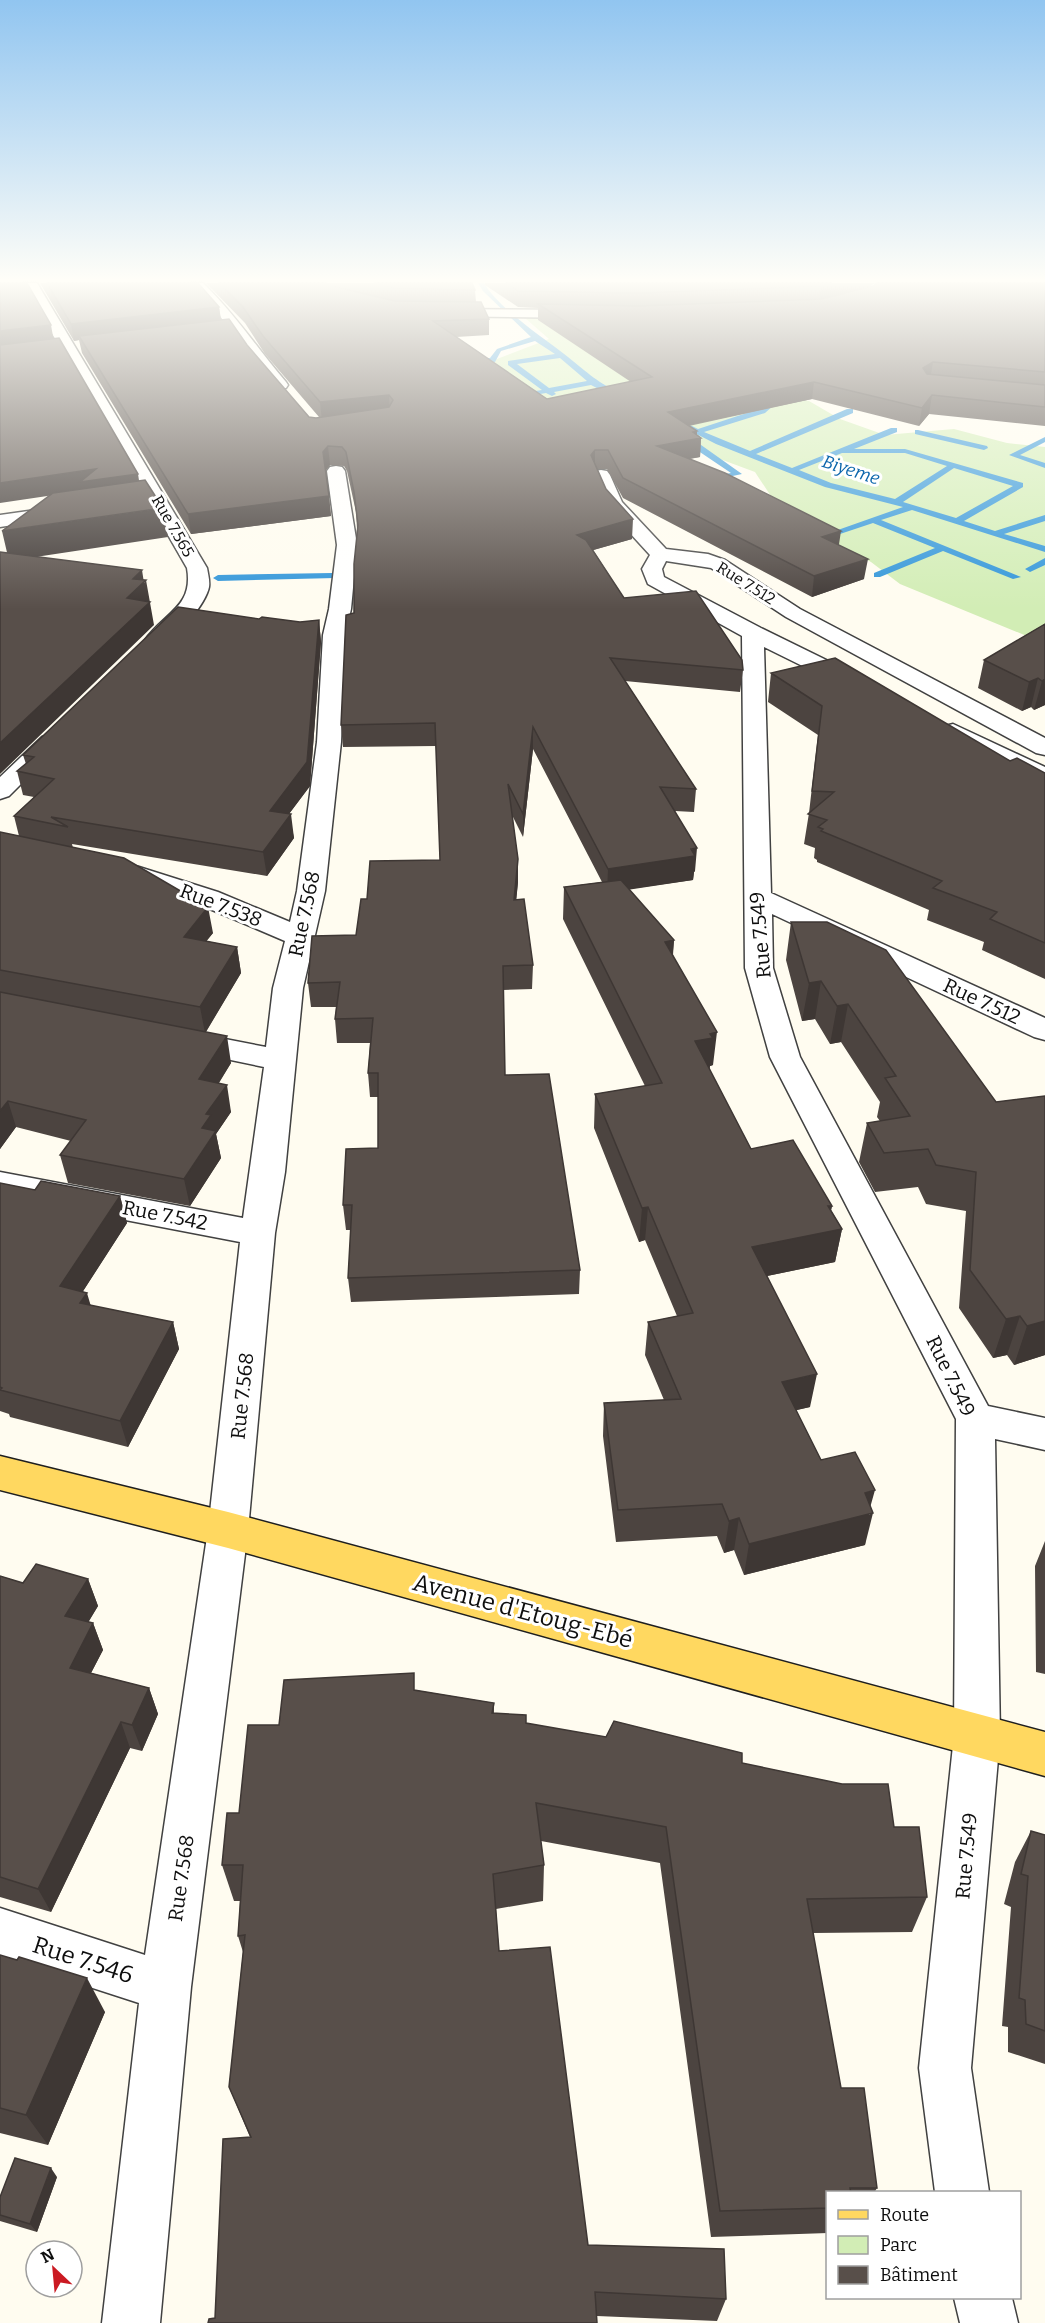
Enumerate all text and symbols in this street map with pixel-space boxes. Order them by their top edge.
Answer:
water label: Biyeme [819,450,883,490]
street label: Rue 7.565 [148,492,198,560]
street label: Rue 7.512 [713,558,779,608]
street label: Rue 7.568 [283,869,325,959]
street label: Rue 7.538 [176,878,266,932]
street label: Rue 7.549 [744,891,776,979]
street label: Rue 7.512 [940,973,1024,1029]
street label: Rue 7.542 [121,1195,209,1235]
street label: Rue 7.549 [921,1332,981,1420]
street label: Rue 7.568 [226,1351,258,1441]
street label: Avenue d'Etoug-Ebé [410,1568,636,1654]
street label: Rue 7.549 [950,1812,982,1900]
street label: Rue 7.568 [163,1833,199,1923]
street label: Rue 7.546 [29,1931,137,1989]
legend [826,2191,1021,2299]
text: Route [880,2204,929,2226]
text: Parc [880,2234,917,2256]
north arrow [24,2239,84,2299]
text: N [38,2245,57,2267]
text: Bâtiment [880,2264,958,2286]

